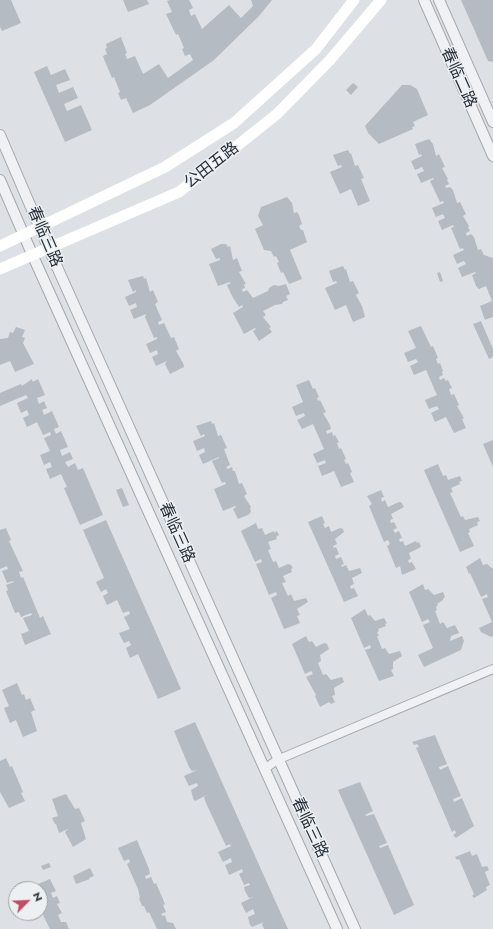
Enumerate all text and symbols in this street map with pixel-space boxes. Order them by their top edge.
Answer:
street label: 春临二路 [436,45,480,111]
street label: 公田五路 [181,139,243,193]
street label: 春临三路 [23,204,65,270]
street label: 春临三路 [154,500,198,566]
street label: 春临三路 [287,795,331,861]
north arrow [8,881,48,921]
text: N [29,889,47,904]

